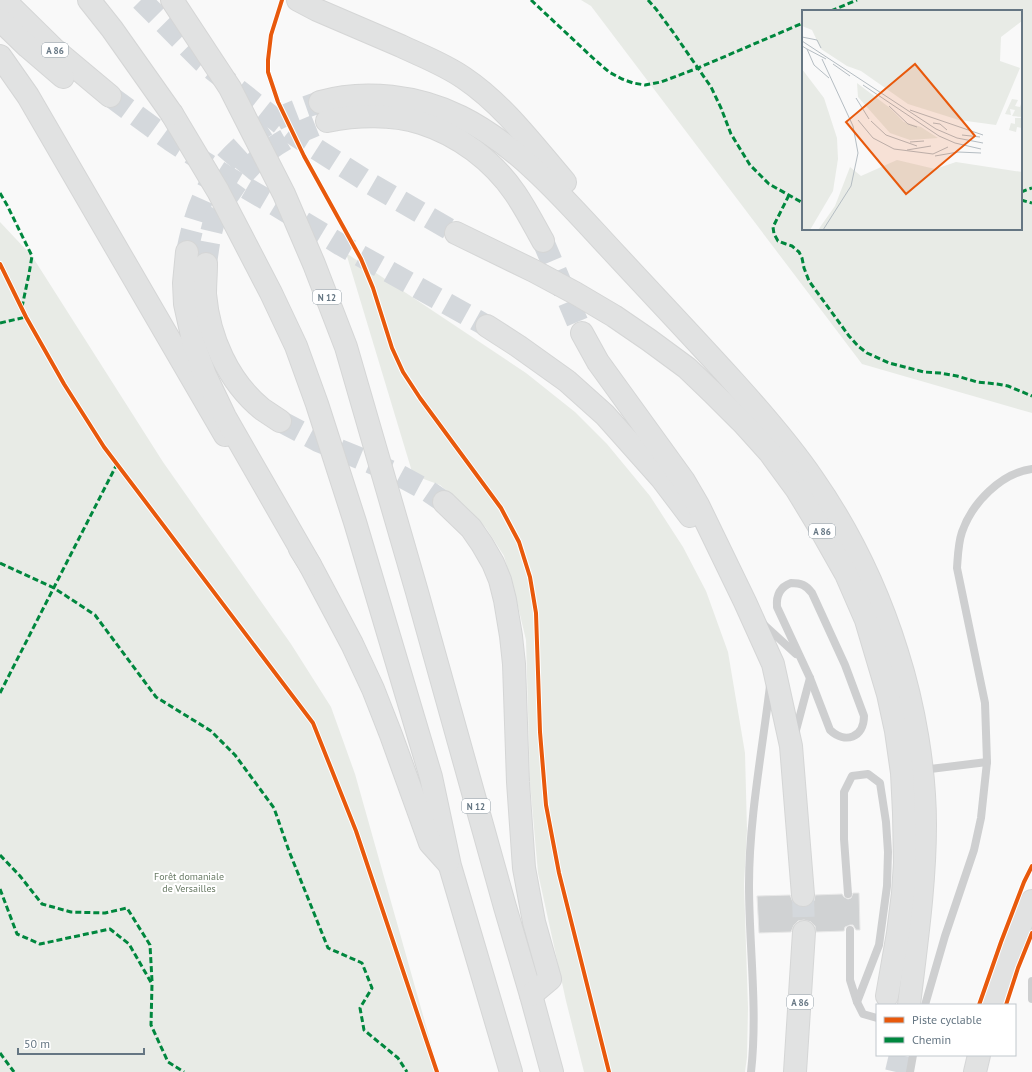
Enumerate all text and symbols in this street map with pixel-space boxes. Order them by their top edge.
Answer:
inset map [802,10,1022,230]
road number: A 86 [42,43,68,57]
road number: N 12 [313,290,341,304]
road number: A 86 [809,524,835,538]
road number: N 12 [462,799,490,813]
park label: Forêt domaniale de Versailles [154,870,224,895]
road number: A 86 [787,995,813,1009]
legend [876,1004,1016,1056]
text: Piste cyclable [912,1012,982,1027]
scale bar [18,1030,144,1056]
text: Chemin [912,1032,951,1047]
text: 50 m [24,1036,50,1051]

